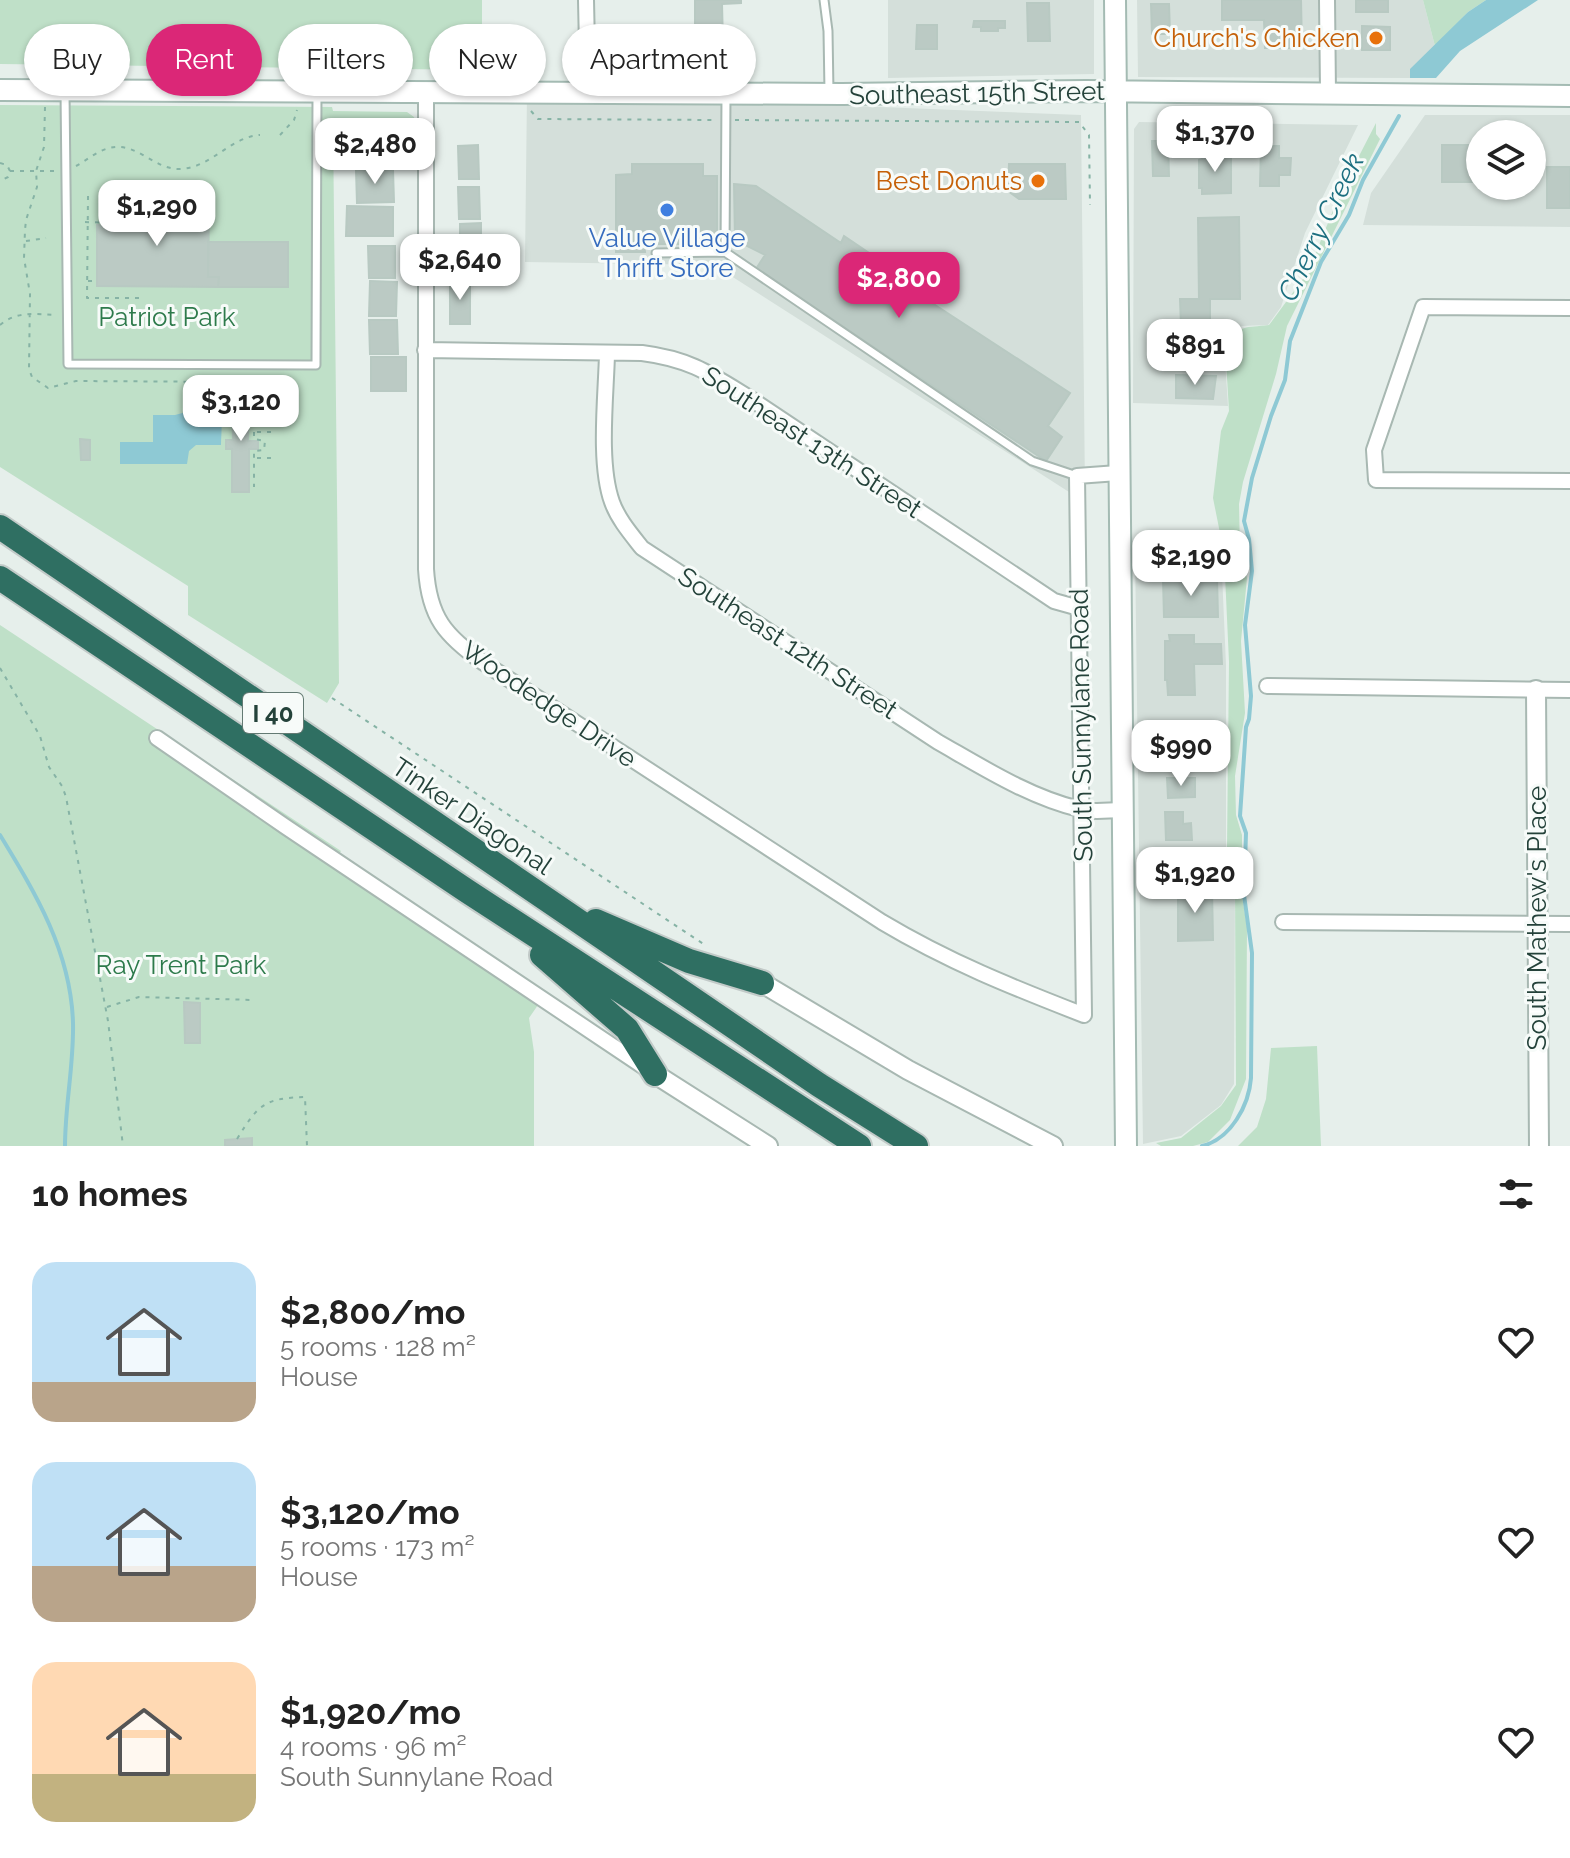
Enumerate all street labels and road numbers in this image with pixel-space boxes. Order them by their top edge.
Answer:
street label: Southeast 15th Street [849,76,1105,110]
street label: Southeast 13th Street [697,360,928,524]
street label: Southeast 12th Street [673,561,903,725]
street label: South Sunnylane Road [1064,588,1098,862]
street label: Woodedge Drive [456,635,642,773]
road number: I 40 [243,693,303,733]
street label: Tinker Diagonal [386,751,558,881]
street label: South Mathew's Place [1522,786,1552,1050]

